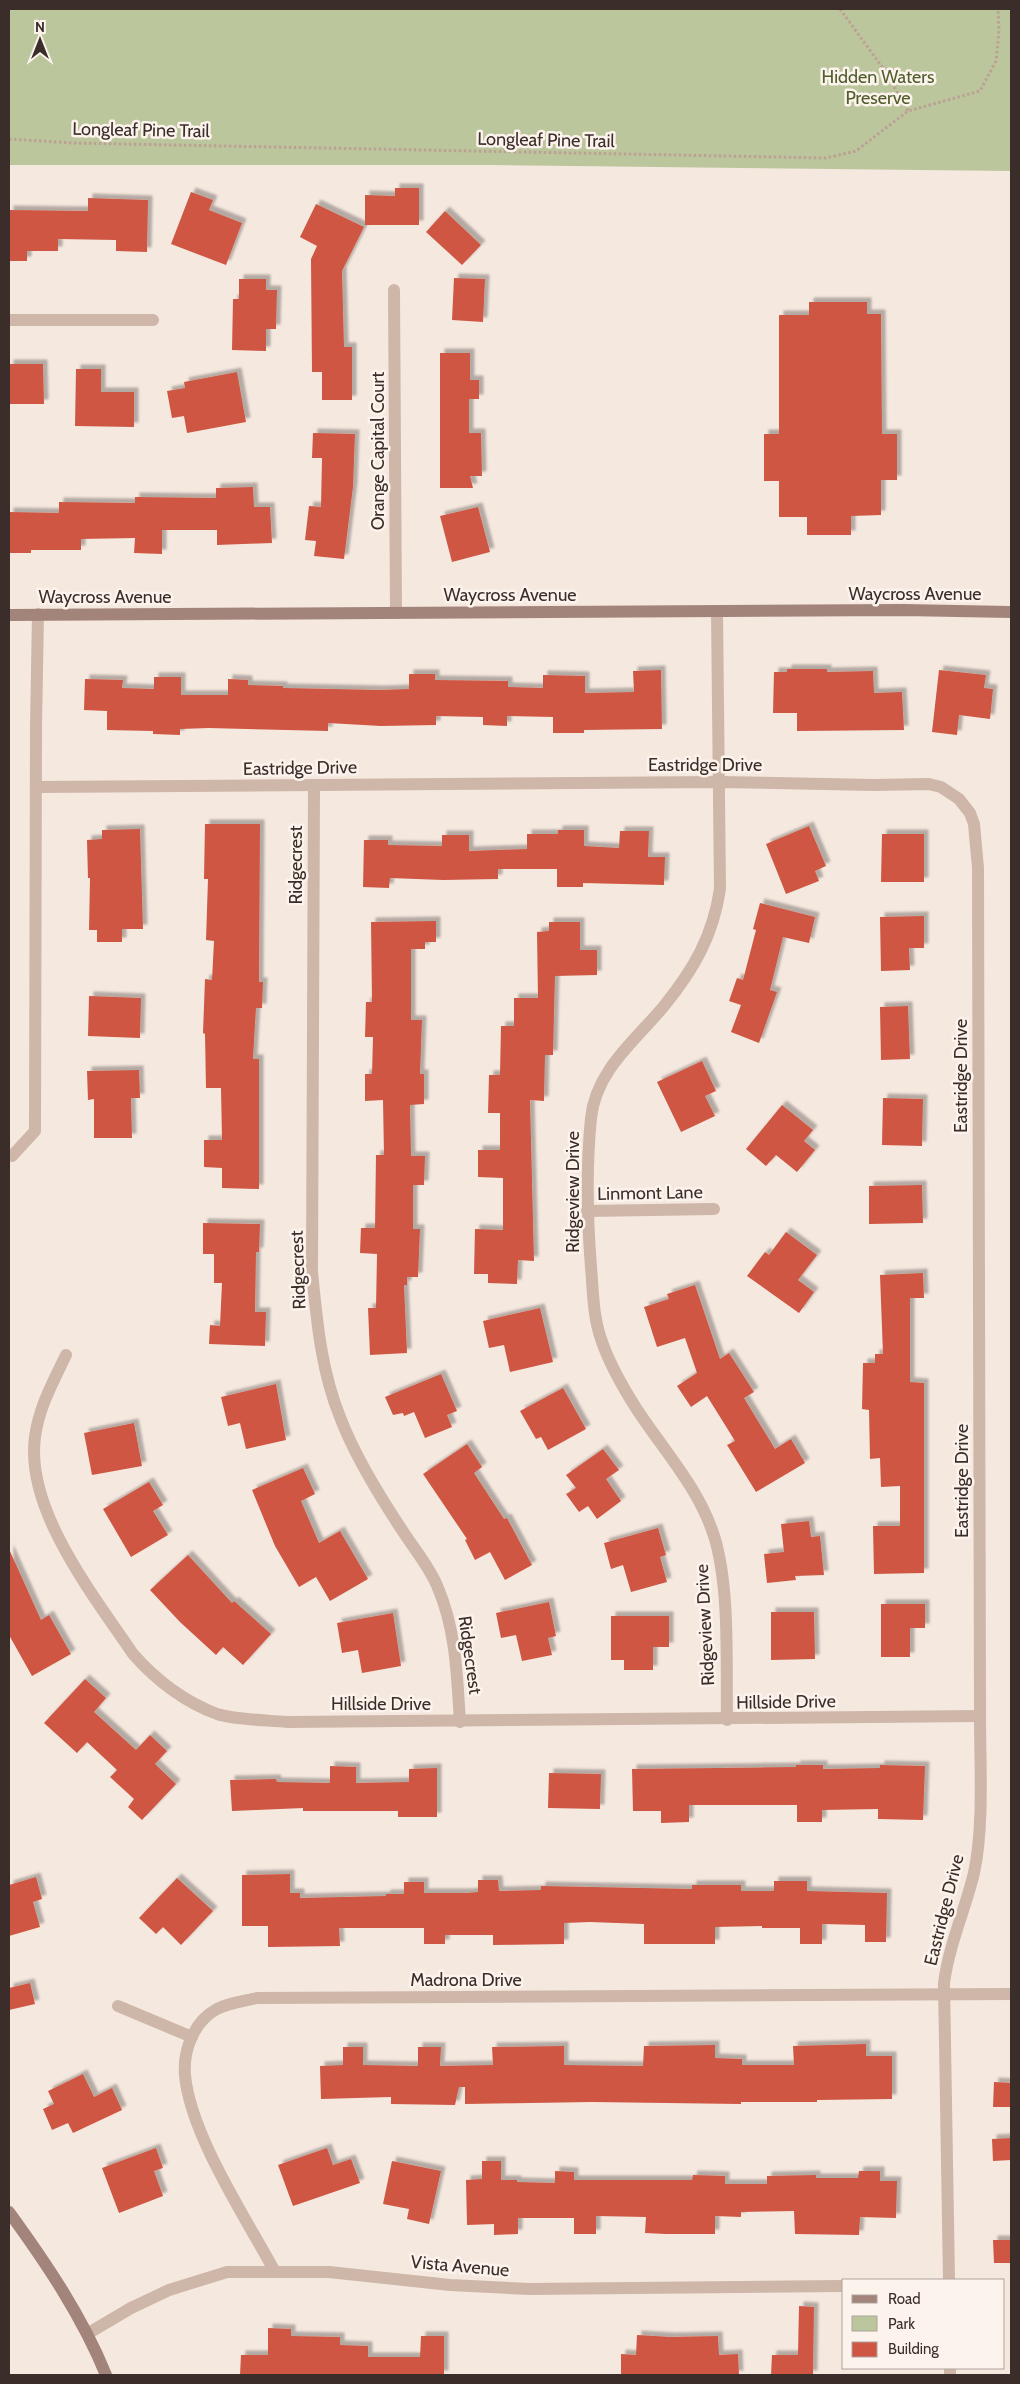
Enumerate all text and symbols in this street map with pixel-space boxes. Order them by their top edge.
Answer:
north arrow [15,15,65,65]
text: N [35,18,45,36]
park label: Hidden Waters Preserve [822,66,934,109]
street label: Longleaf Pine Trail [72,118,211,142]
street label: Longleaf Pine Trail [477,128,616,152]
street label: Orange Capital Court [367,372,389,530]
street label: Waycross Avenue [848,583,982,605]
street label: Waycross Avenue [443,584,577,606]
street label: Waycross Avenue [38,586,172,608]
street label: Eastridge Drive [648,754,762,776]
street label: Eastridge Drive [243,756,357,780]
street label: Ridgecrest [285,825,307,905]
street label: Eastridge Drive [950,1019,972,1133]
street label: Ridgeview Drive [562,1131,584,1253]
street label: Linmont Lane [597,1181,703,1205]
street label: Ridgecrest [286,1230,310,1310]
street label: Eastridge Drive [951,1424,973,1538]
street label: Ridgeview Drive [691,1564,719,1686]
street label: Ridgecrest [454,1614,486,1696]
street label: Hillside Drive [736,1690,836,1714]
street label: Hillside Drive [331,1693,431,1715]
street label: Eastridge Drive [920,1852,968,1968]
street label: Madrona Drive [410,1969,522,1991]
street label: Vista Avenue [410,2251,510,2281]
legend [842,2279,1005,2369]
text: Road [888,2290,921,2308]
text: Park [888,2315,915,2333]
text: Building [888,2340,939,2358]

